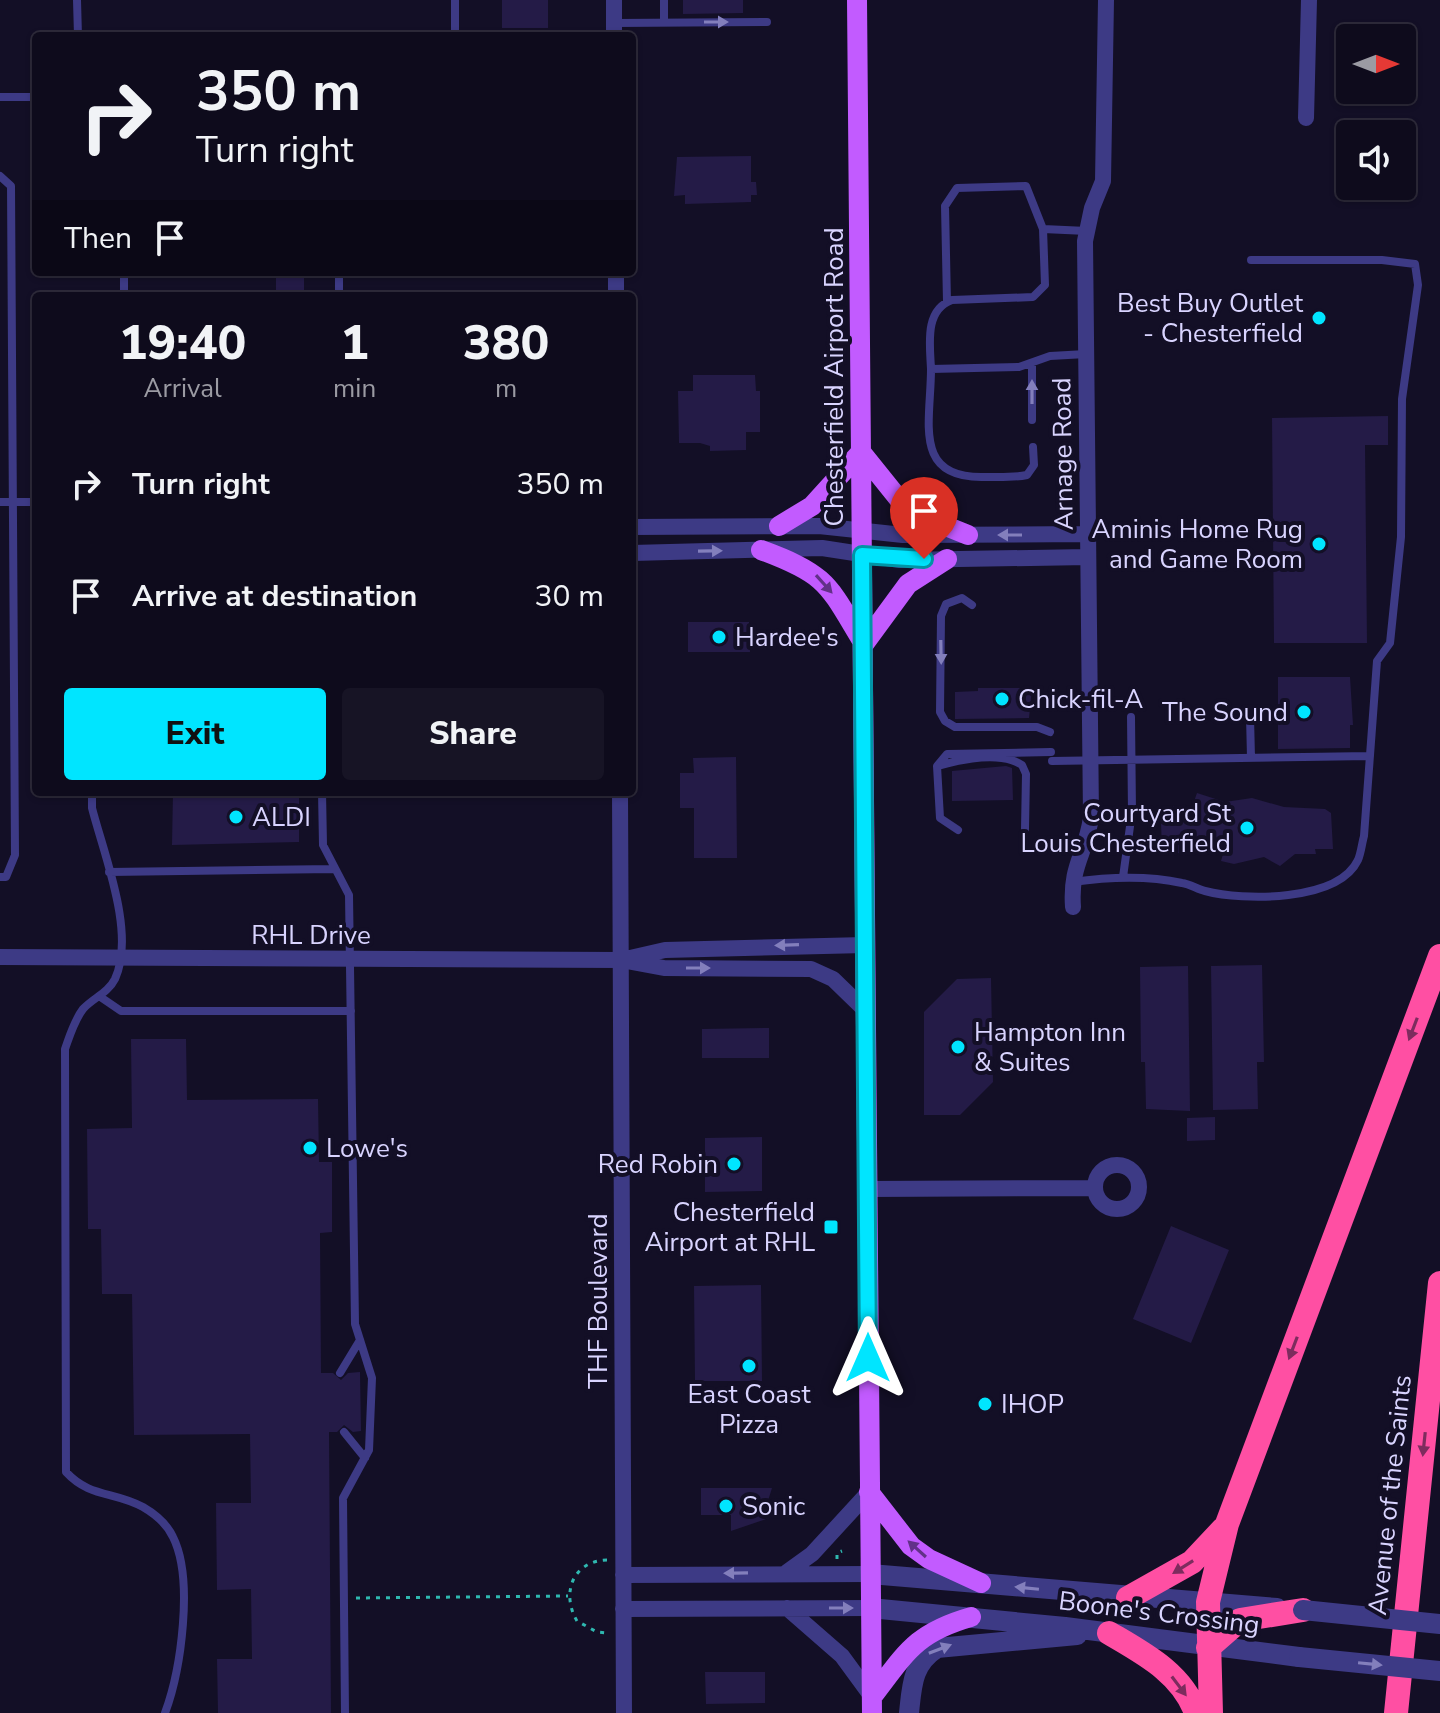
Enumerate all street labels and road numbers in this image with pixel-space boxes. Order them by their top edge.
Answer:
street label: Chesterfield Airport Road [817,227,852,527]
street label: Arnage Road [1044,377,1082,531]
street label: RHL Drive [251,918,371,953]
street label: THF Boulevard [581,1213,616,1389]
street label: Avenue of the Saints [1360,1373,1420,1617]
street label: Boone's Crossing [1057,1583,1261,1643]

